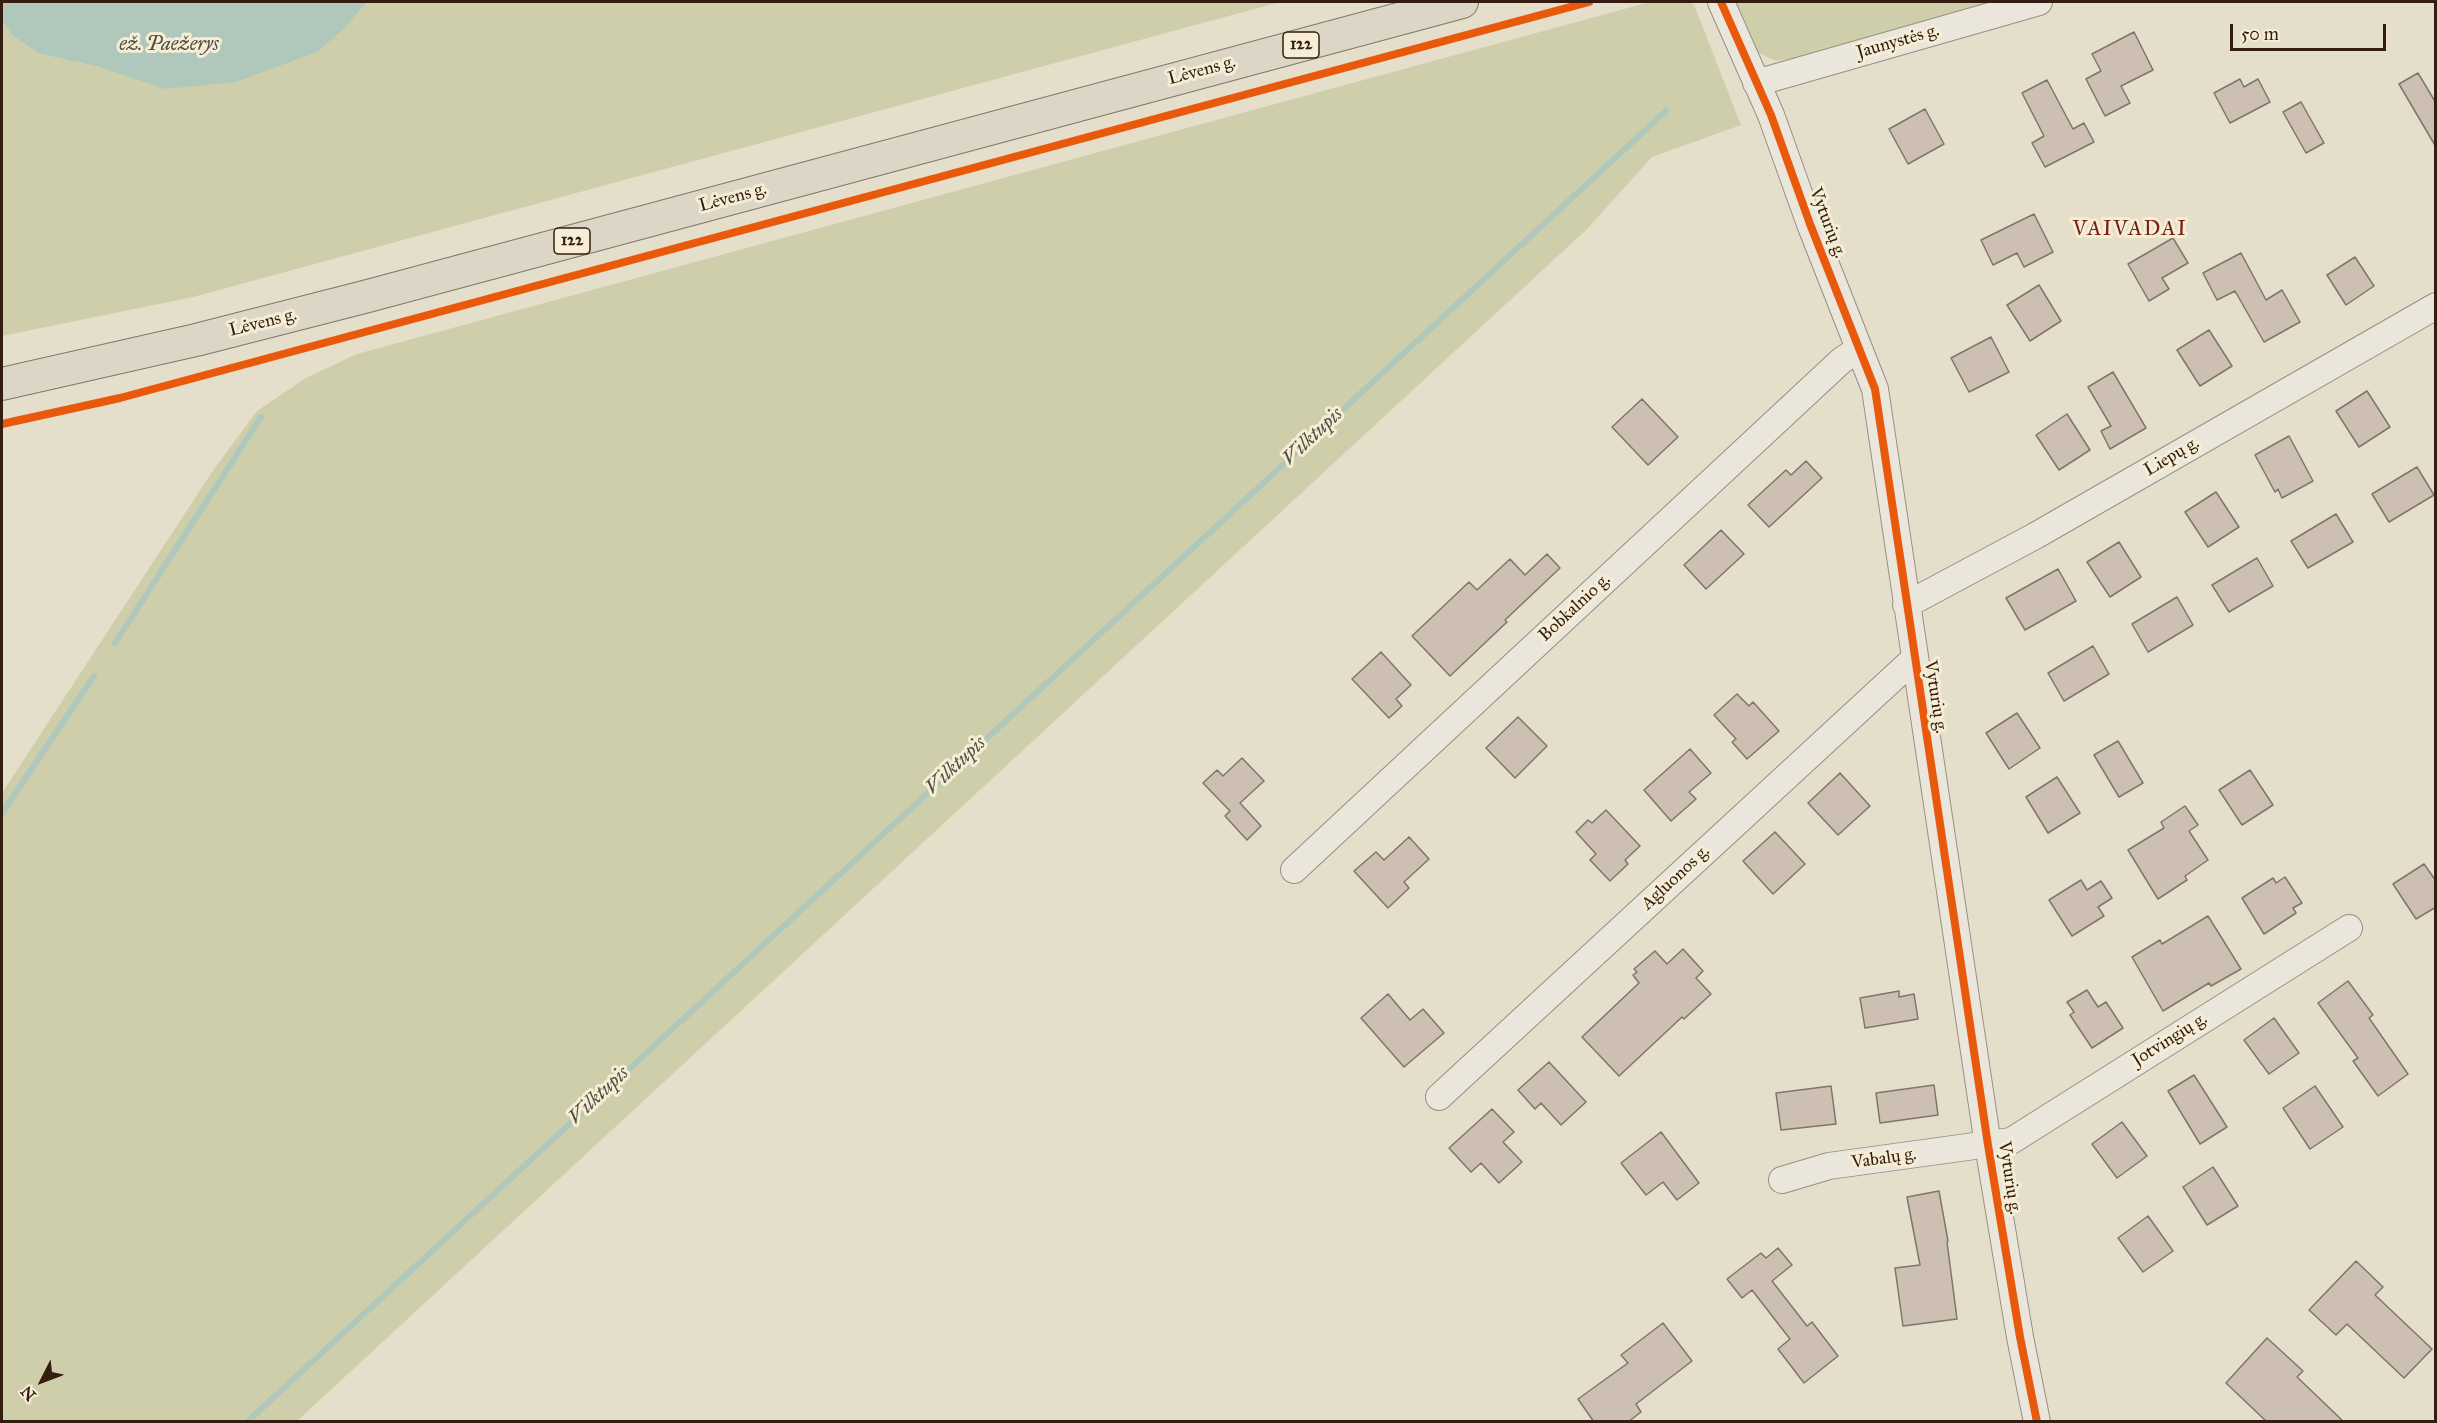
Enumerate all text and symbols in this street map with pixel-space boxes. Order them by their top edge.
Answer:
scale bar [2233,12,2389,50]
street label: Jaunystės g. [1854,20,1942,64]
text: 50 m [2241,23,2279,45]
road number: 122 [1283,32,1319,58]
water label: ež. Paežerys [119,33,219,57]
street label: Lėvens g. [1166,52,1238,90]
street label: Lėvens g. [697,179,769,217]
street label: Vyturių g. [1804,185,1850,261]
district label: VAIVADAI [2072,217,2188,243]
road number: 122 [554,228,590,254]
street label: Lėvens g. [227,304,299,342]
water label: Vilktupis [1278,403,1348,471]
street label: Liepų g. [2140,433,2204,481]
street label: Bobkalnio g. [1535,569,1615,647]
street label: Vyturių g. [1919,659,1951,735]
water label: Vilktupis [921,732,991,800]
street label: Agluonos g. [1637,841,1715,915]
street label: Jotvingių g. [2128,1008,2212,1072]
water label: Vilktupis [564,1062,634,1130]
street label: Vyturių g. [1993,1140,2025,1216]
street label: Vabalų g. [1850,1144,1918,1174]
north arrow [12,1351,72,1411]
text: N [17,1382,40,1405]

